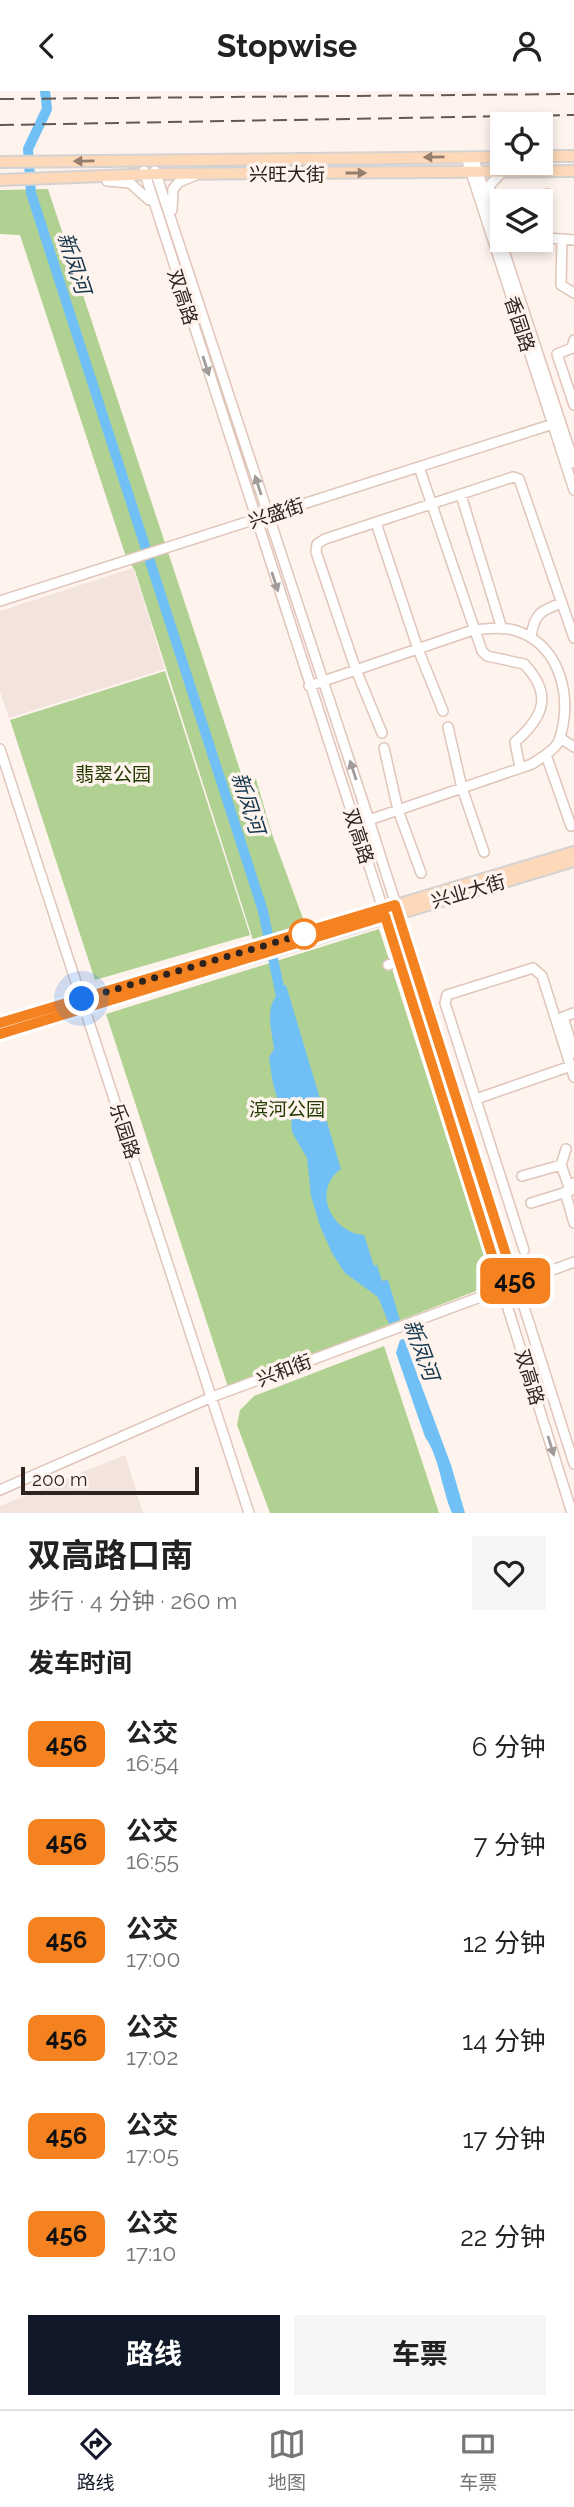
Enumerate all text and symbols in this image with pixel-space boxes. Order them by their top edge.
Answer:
icon: back [28,27,66,65]
text: Stopwise [217,27,357,64]
icon: person [508,27,546,65]
map controls [490,112,553,252]
button: locate [490,112,553,175]
one-way arrow [423,151,445,163]
one-way arrow [73,155,95,167]
street label: 兴旺大街 [249,163,325,185]
one-way arrow [345,167,367,179]
button: layers [490,189,553,252]
water label: 新凤河 [53,229,97,300]
street label: 双高路 [164,266,202,328]
street label: 香园路 [501,293,539,355]
one-way arrow [201,356,211,377]
one-way arrow [252,474,262,495]
street label: 兴盛街 [245,494,307,532]
one-way arrow [271,572,281,593]
one-way arrow [347,760,357,781]
park label: 翡翠公园 [75,763,151,785]
water label: 新凤河 [227,769,271,840]
street label: 双高路 [340,805,378,867]
street label: 兴业大街 [428,870,508,912]
unlabelled marker [289,919,319,949]
your location [64,981,99,1016]
park label: 滨河公园 [249,1098,325,1120]
street label: 乐园路 [106,1100,144,1162]
line badge: 456 [475,1258,555,1304]
text: 456 [494,1266,536,1295]
water label: 新凤河 [399,1316,445,1387]
street label: 双高路 [511,1347,549,1407]
street label: 兴和街 [253,1350,315,1390]
one-way arrow [547,1436,557,1457]
scale bar [21,1464,200,1496]
text: 200 m [32,1468,87,1490]
text: 双高路口南 [28,1536,193,1575]
button: heart [472,1536,546,1610]
text: 步行 · 4 分钟 · 260 m [28,1587,238,1614]
text: 发车时间 [28,1648,132,1678]
text: 公交 [126,1718,178,1748]
text: 456 [46,1729,87,1758]
text: 6 分钟 [472,1732,546,1762]
text: 16:54 [126,1749,179,1776]
text: 公交 [126,1816,178,1846]
text: 456 [46,1827,87,1856]
text: 7 分钟 [473,1830,546,1860]
text: 16:55 [126,1847,179,1874]
text: 公交 [126,1914,178,1944]
text: 456 [46,1925,87,1954]
text: 12 分钟 [463,1928,546,1958]
text: 17:00 [126,1945,181,1972]
text: 公交 [126,2012,178,2042]
text: 456 [46,2023,87,2052]
text: 14 分钟 [462,2026,546,2056]
text: 17:02 [126,2043,178,2070]
text: 公交 [126,2110,178,2140]
text: 456 [46,2121,87,2150]
text: 17 分钟 [462,2124,546,2154]
text: 17:05 [126,2141,179,2168]
text: 公交 [126,2208,178,2238]
text: 456 [46,2219,87,2248]
text: 22 分钟 [460,2222,546,2252]
text: 17:10 [126,2239,176,2266]
button: 路线 [28,2315,280,2395]
button: 车票 [294,2315,546,2395]
tab: 路线 [77,2425,115,2494]
tab: 地图 [268,2425,306,2494]
tab: 车票 [459,2425,497,2494]

